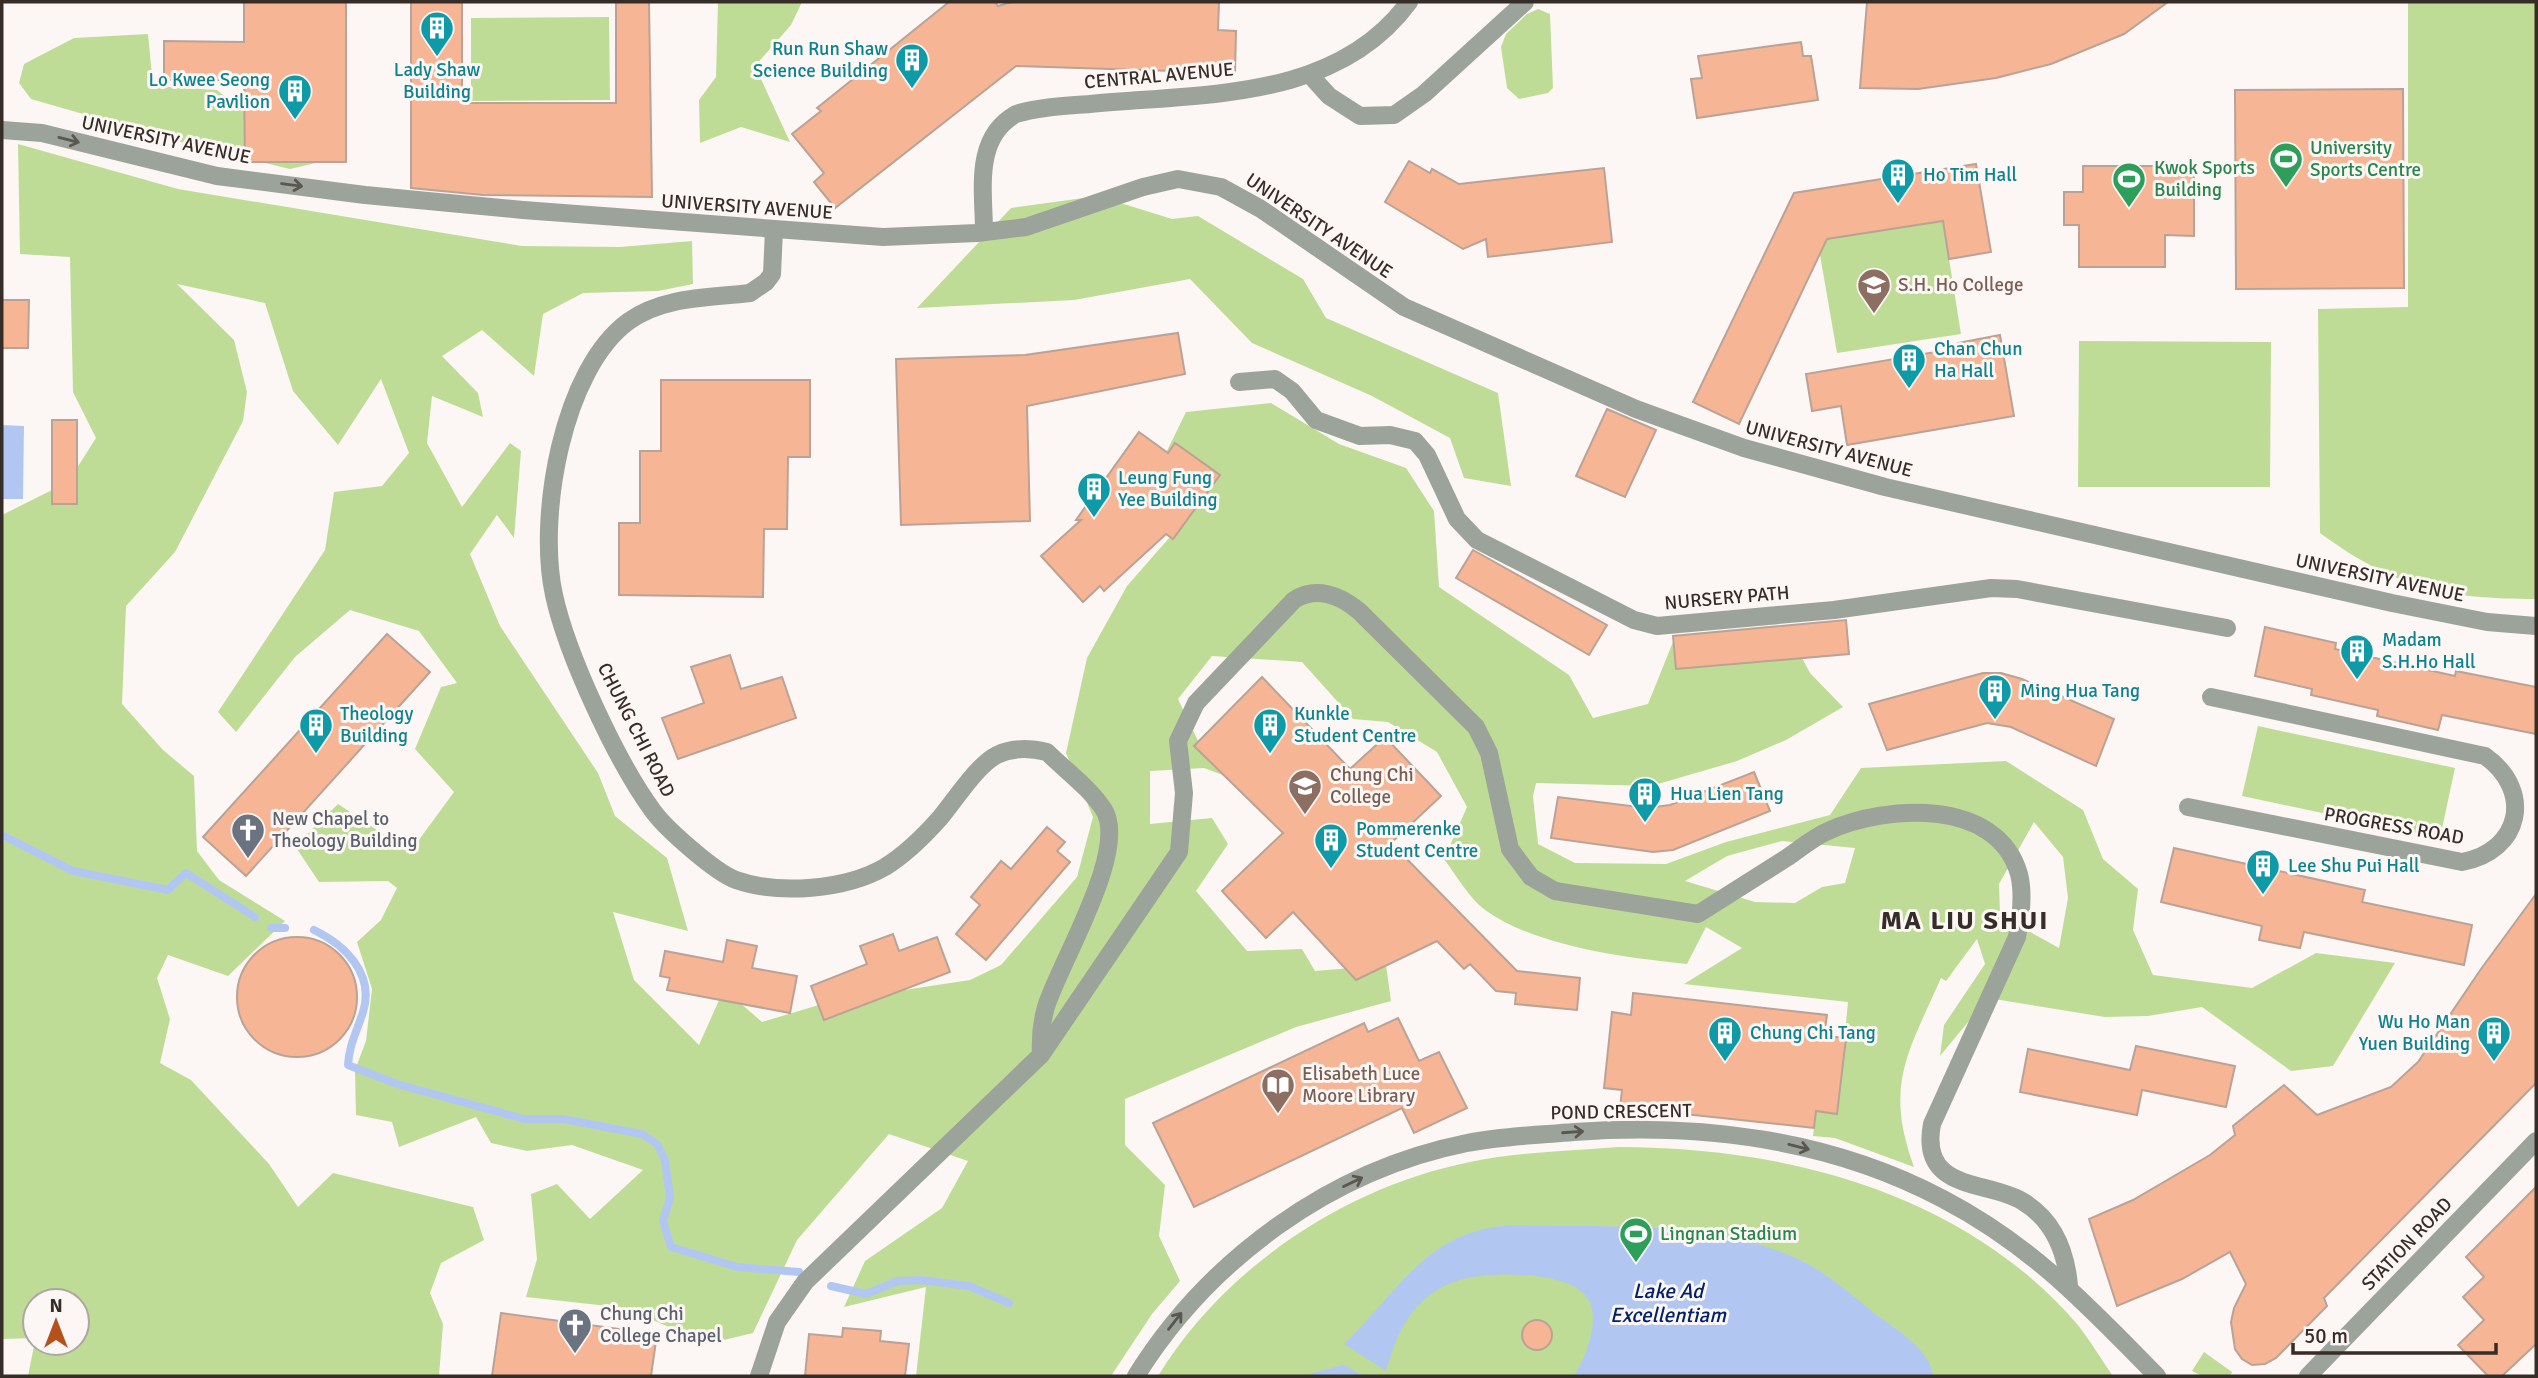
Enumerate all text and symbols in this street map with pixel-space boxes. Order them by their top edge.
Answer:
building icon: Lady Shaw Building [418,9,456,58]
place label: Run Run Shaw Science Building [753,37,888,83]
building icon: Run Run Shaw Science Building [893,41,931,90]
place label: Lady Shaw Building [394,58,481,104]
street label: CENTRAL AVENUE [1083,58,1235,94]
place label: Lo Kwee Seong Pavilion [149,68,270,114]
building icon: Lo Kwee Seong Pavilion [276,72,314,121]
street label: UNIVERSITY AVENUE [79,110,253,170]
one-way arrow [57,134,80,147]
place label: University Sports Centre [2310,136,2421,182]
sports icon: University Sports Centre [2267,140,2305,189]
building icon: Ho Tim Hall [1879,156,1917,205]
place label: Kwok Sports Building [2154,156,2255,202]
sports icon: Kwok Sports Building [2110,160,2148,209]
place label: Ho Tim Hall [1923,163,2017,187]
street label: UNIVERSITY AVENUE [1241,168,1397,284]
one-way arrow [280,179,303,192]
street label: UNIVERSITY AVENUE [660,189,834,225]
school or university icon: S.H. Ho College [1855,266,1893,315]
place label: S.H. Ho College [1898,273,2023,297]
place label: Chan Chun Ha Hall [1934,337,2023,383]
building icon: Chan Chun Ha Hall [1890,341,1928,390]
street label: UNIVERSITY AVENUE [1743,415,1915,483]
place label: Leung Fung Yee Building [1118,466,1218,512]
building icon: Leung Fung Yee Building [1075,470,1113,519]
street label: UNIVERSITY AVENUE [2293,548,2467,608]
street label: NURSERY PATH [1664,581,1790,615]
place label: Madam S.H.Ho Hall [2382,628,2476,674]
building icon: Madam S.H.Ho Hall [2338,632,2376,681]
street label: CHUNG CHI ROAD [592,659,680,801]
building icon: Ming Hua Tang [1976,672,2014,721]
place label: Ming Hua Tang [2020,679,2140,703]
place label: Theology Building [340,702,413,748]
place label: Kunkle Student Centre [1294,702,1416,748]
building icon: Theology Building [297,706,335,755]
building icon: Kunkle Student Centre [1251,706,1289,755]
place label: Chung Chi College [1330,763,1414,809]
school or university icon: Chung Chi College [1286,767,1324,816]
building icon: Hua Lien Tang [1626,775,1664,824]
place label: Hua Lien Tang [1670,782,1784,806]
street label: PROGRESS ROAD [2322,802,2466,850]
place label: New Chapel to Theology Building [272,807,417,853]
church icon: New Chapel to Theology Building [229,811,267,860]
place label: Pommerenke Student Centre [1356,817,1478,863]
building icon: Pommerenke Student Centre [1312,821,1350,870]
building icon: Lee Shu Pui Hall [2244,847,2282,896]
place label: Lee Shu Pui Hall [2288,854,2420,878]
district label: MA LIU SHUI [1880,905,2050,937]
place label: Wu Ho Man Yuen Building [2359,1010,2470,1056]
building icon: Chung Chi Tang [1706,1014,1744,1063]
building icon: Wu Ho Man Yuen Building [2475,1014,2513,1063]
place label: Chung Chi Tang [1750,1021,1876,1045]
place label: Elisabeth Luce Moore Library [1302,1062,1420,1108]
library icon: Elisabeth Luce Moore Library [1259,1066,1297,1115]
street label: POND CRESCENT [1550,1099,1692,1125]
one-way arrow [1562,1125,1584,1138]
one-way arrow [1787,1140,1810,1154]
one-way arrow [1342,1175,1363,1189]
street label: STATION ROAD [2357,1192,2457,1296]
sports icon: Lingnan Stadium [1617,1215,1655,1264]
place label: Lingnan Stadium [1660,1222,1797,1246]
water label: Lake Ad Excellentiam [1610,1278,1727,1328]
north arrow [21,1287,91,1357]
text: N [49,1294,63,1318]
place label: Chung Chi College Chapel [600,1302,722,1348]
church icon: Chung Chi College Chapel [556,1306,594,1355]
one-way arrow [1168,1312,1183,1330]
scale bar [2293,1312,2496,1356]
text: 50 m [2304,1323,2348,1349]

